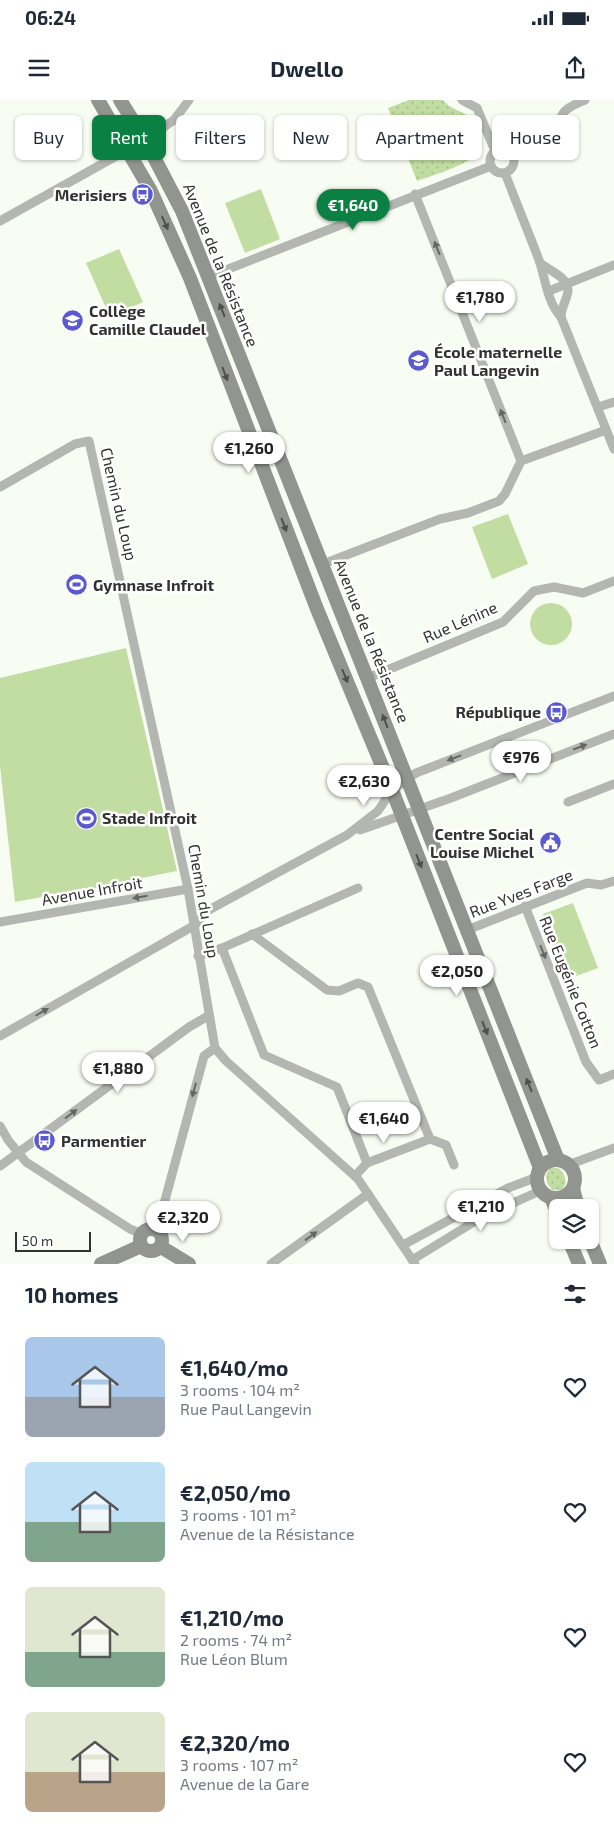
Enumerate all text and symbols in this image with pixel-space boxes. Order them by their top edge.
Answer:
text: 06:24 [25,6,76,29]
icon: menu [25,54,53,82]
icon: share [561,54,589,82]
text: Dwello [270,55,344,81]
chip: Buy [15,115,82,160]
chip: Rent [92,115,166,160]
chip: Filters [176,115,264,160]
chip: New [274,115,347,160]
chip: Apartment [357,115,482,160]
chip: House [492,115,579,160]
street label: Avenue de la Résistance [180,180,263,349]
bus stop icon: Merisiers [131,183,155,207]
place label: Merisiers [55,185,127,204]
pin: €1,640 [312,188,394,231]
text: €1,640 [328,195,378,214]
one-way arrow [162,216,170,230]
one-way arrow [433,240,441,255]
pin: €1,780 [439,280,521,323]
text: €1,780 [455,287,505,306]
place label: Collège Camille Claudel [89,301,207,338]
one-way arrow [217,303,225,317]
school or university icon: Collège Camille Claudel [61,308,85,332]
place label: École maternelle Paul Langevin [434,342,562,379]
school or university icon: École maternelle Paul Langevin [406,349,430,373]
one-way arrow [221,367,229,382]
one-way arrow [499,408,506,423]
pin: €1,260 [208,432,290,474]
text: €1,260 [224,438,274,457]
street label: Chemin du Loup [97,446,142,562]
one-way arrow [281,518,289,532]
street label: Avenue de la Résistance [331,556,414,725]
sports icon: Gymnase Infroit [65,573,89,597]
place label: Gymnase Infroit [93,575,215,595]
street label: Rue Lénine [420,597,500,646]
one-way arrow [342,669,350,683]
bus stop icon: République [545,700,569,724]
place label: République [455,702,541,721]
one-way arrow [381,713,389,728]
pin: €976 [491,740,551,783]
one-way arrow [573,743,588,751]
text: €976 [502,747,540,766]
one-way arrow [447,755,462,763]
pin: €2,630 [323,764,405,807]
text: €2,630 [338,771,390,790]
sports icon: Stade Infroit [74,806,98,830]
place label: Stade Infroit [102,808,197,827]
place label: Centre Social Louise Michel [430,824,535,861]
public building icon: Centre Social Louise Michel [538,831,562,855]
street label: Chemin du Loup [185,842,224,959]
one-way arrow [415,854,423,869]
street label: Rue Yves Farge [466,864,575,921]
street label: Avenue Infroit [40,872,144,909]
one-way arrow [132,894,148,902]
street label: Rue Eugénie Cotton [536,913,607,1051]
one-way arrow [539,945,547,959]
pin: €2,050 [416,954,498,997]
text: €2,050 [431,961,483,980]
one-way arrow [35,1008,50,1016]
one-way arrow [481,1021,489,1036]
pin: €1,880 [77,1052,159,1094]
text: €1,880 [92,1058,144,1077]
one-way arrow [525,1078,532,1093]
one-way arrow [190,1082,198,1097]
pin: €1,640 [343,1102,425,1144]
text: €1,640 [359,1108,409,1127]
one-way arrow [64,1109,78,1119]
bus stop icon: Parmentier [33,1129,57,1153]
place label: Parmentier [61,1131,147,1150]
pin: €1,210 [440,1190,522,1232]
text: €1,210 [457,1196,505,1215]
map controls [549,1199,599,1249]
button: layers [549,1199,599,1249]
pin: €2,320 [142,1200,224,1243]
text: €2,320 [157,1207,209,1226]
scale bar [15,1229,91,1252]
one-way arrow [304,1230,317,1241]
text: 50 m [22,1232,53,1249]
icon: filters [561,1280,589,1308]
text: 10 homes [25,1282,118,1307]
text: €1,640/mo [180,1355,288,1380]
icon: home [65,1357,125,1417]
icon: heart [561,1373,589,1401]
text: 3 rooms · 104 m² [180,1380,300,1399]
text: Rue Paul Langevin [180,1399,312,1418]
text: €2,050/mo [180,1480,291,1505]
icon: home [65,1482,125,1542]
icon: heart [561,1498,589,1526]
text: 3 rooms · 101 m² [180,1505,297,1524]
text: Avenue de la Résistance [180,1524,355,1543]
text: €1,210/mo [180,1605,284,1630]
icon: home [65,1607,125,1667]
icon: heart [561,1623,589,1651]
text: 2 rooms · 74 m² [180,1630,292,1649]
text: Rue Léon Blum [180,1649,288,1668]
text: €2,320/mo [180,1730,290,1755]
icon: home [65,1732,125,1792]
icon: heart [561,1748,589,1776]
text: 3 rooms · 107 m² [180,1755,298,1774]
text: Avenue de la Gare [180,1774,309,1793]

